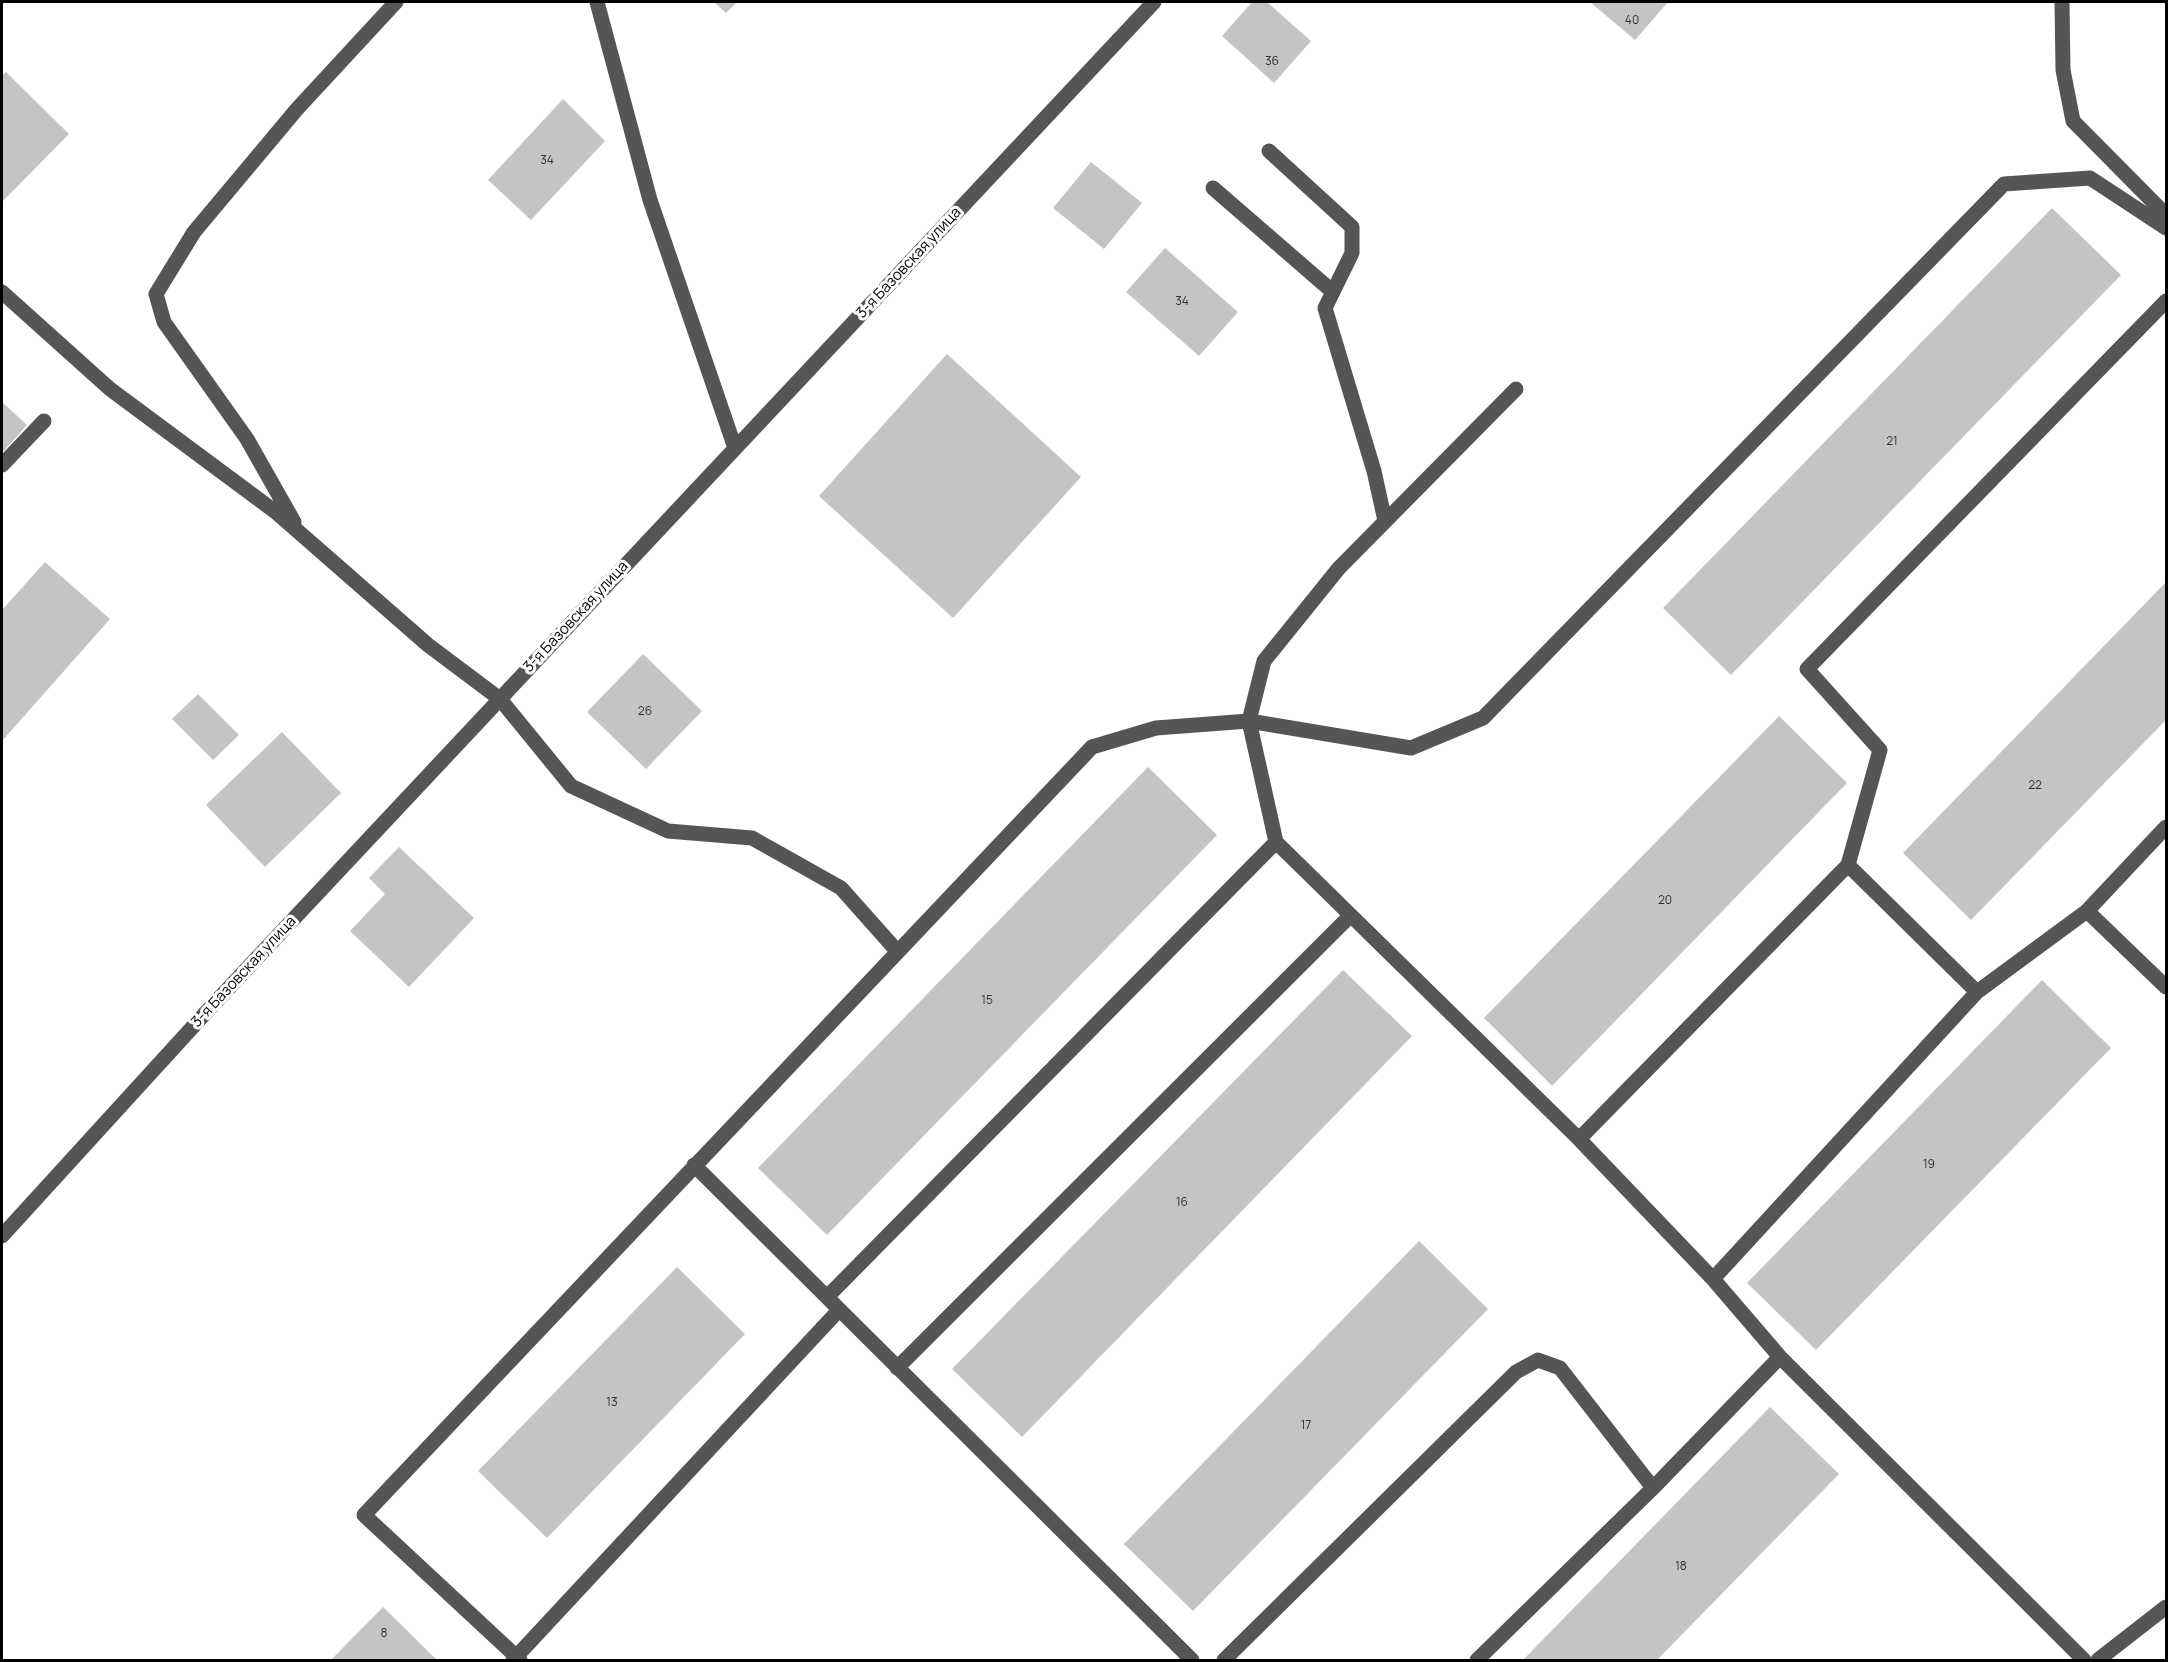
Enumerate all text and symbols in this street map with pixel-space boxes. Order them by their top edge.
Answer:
house number: 40 [1625,14,1639,28]
house number: 36 [1265,55,1279,69]
house number: 34 [540,154,554,168]
street label: 3-я Базовская улица [853,204,965,322]
house number: 34 [1175,295,1189,309]
house number: 21 [1886,435,1898,449]
street label: 3-я Базовская улица [520,558,632,676]
house number: 26 [638,705,652,719]
house number: 22 [2028,779,2042,793]
house number: 20 [1658,894,1672,908]
street label: 3-я Базовская улица [188,913,300,1031]
house number: 15 [981,994,993,1008]
house number: 19 [1923,1158,1935,1172]
house number: 16 [1176,1196,1188,1210]
house number: 13 [606,1396,618,1410]
house number: 17 [1301,1419,1311,1433]
house number: 18 [1675,1560,1687,1574]
house number: 8 [381,1627,387,1641]

